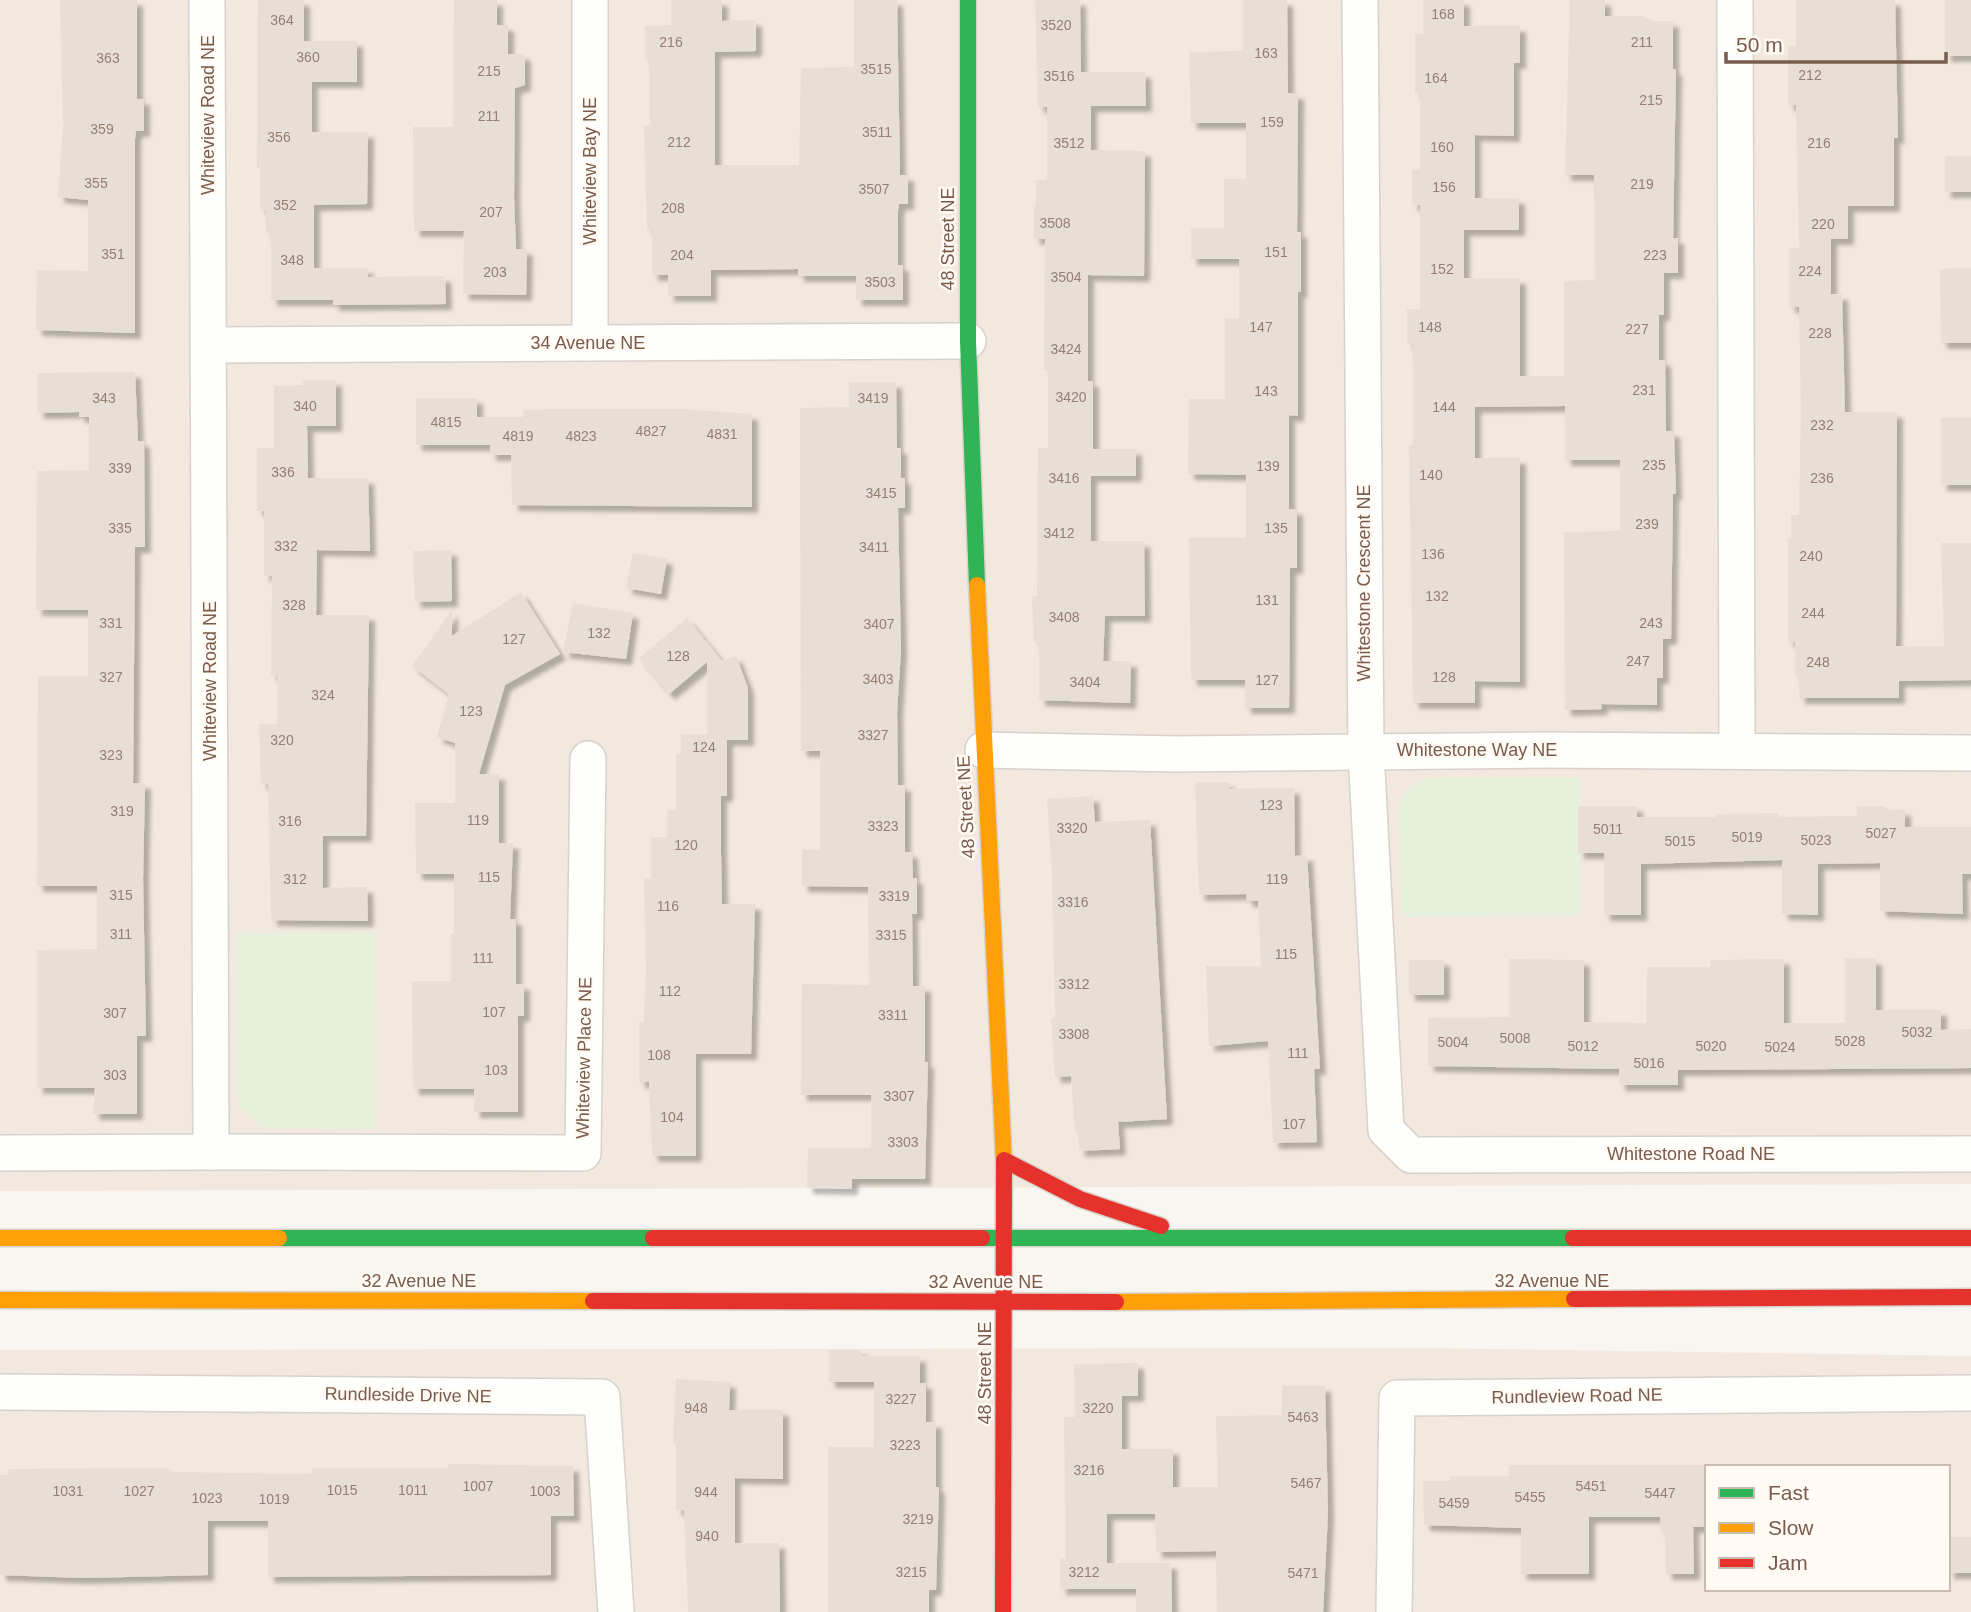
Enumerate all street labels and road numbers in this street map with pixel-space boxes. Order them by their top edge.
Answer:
street label: Whiteview Road NE [198,35,218,195]
street label: Whiteview Bay NE [580,97,600,245]
street label: 48 Street NE [938,187,958,291]
street label: 34 Avenue NE [531,333,645,353]
street label: Whitestone Crescent NE [1354,484,1374,682]
street label: Whiteview Road NE [200,601,220,761]
street label: Whitestone Way NE [1397,740,1557,760]
street label: 48 Street NE [953,755,979,859]
street label: Whiteview Place NE [573,977,595,1139]
street label: Whitestone Road NE [1607,1144,1775,1164]
street label: 32 Avenue NE [362,1271,476,1291]
street label: 32 Avenue NE [1495,1271,1609,1291]
street label: 32 Avenue NE [929,1272,1043,1292]
street label: 48 Street NE [975,1321,995,1425]
street label: Rundleside Drive NE [324,1384,492,1406]
street label: Rundleview Road NE [1491,1385,1663,1407]

